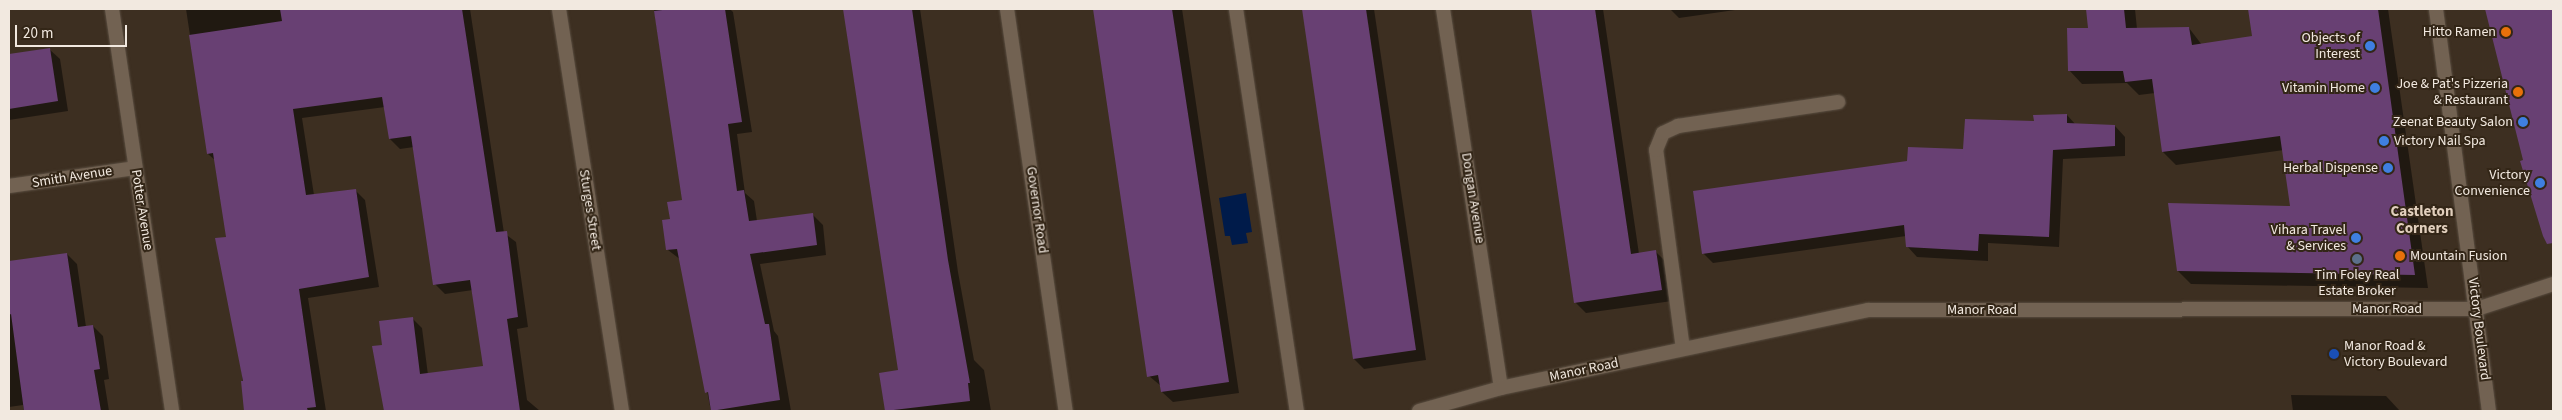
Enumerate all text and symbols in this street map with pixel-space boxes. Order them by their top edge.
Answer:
scale bar [18,15,130,47]
text: 20 m [23,23,53,44]
place label: Hitto Ramen [2423,24,2496,40]
marker: Hitto Ramen [2500,26,2512,38]
place label: Objects of Interest [2301,30,2360,62]
marker: Objects of Interest [2364,40,2376,52]
place label: Joe & Pat's Pizzeria & Restaurant [2396,76,2508,108]
place label: Vitamin Home [2282,80,2365,96]
marker: Vitamin Home [2369,82,2381,94]
marker: Joe & Pat's Pizzeria & Restaurant [2512,86,2524,98]
place label: Zeenat Beauty Salon [2393,114,2513,130]
marker: Zeenat Beauty Salon [2517,116,2529,128]
place label: Victory Nail Spa [2394,133,2486,149]
marker: Victory Nail Spa [2378,135,2390,147]
street label: Dongan Avenue [1458,152,1488,244]
place label: Herbal Dispense [2283,160,2378,176]
street label: Smith Avenue [31,162,113,192]
marker: Herbal Dispense [2382,162,2394,174]
street label: Governor Road [1023,166,1051,254]
place label: Victory Convenience [2455,167,2530,200]
street label: Potter Avenue [127,168,157,252]
street label: Sturges Street [575,168,605,252]
marker: Victory Convenience [2534,177,2546,189]
district label: Castleton Corners [2390,202,2454,237]
place label: Vihara Travel & Services [2271,222,2346,254]
marker: Vihara Travel & Services [2350,232,2362,244]
place label: Mountain Fusion [2410,248,2507,264]
marker: Mountain Fusion [2394,250,2406,262]
marker: Tim Foley Real Estate Broker [2351,253,2363,265]
place label: Tim Foley Real Estate Broker [2315,267,2399,300]
street label: Victory Boulevard [2464,277,2494,381]
street label: Manor Road [2352,301,2422,317]
street label: Manor Road [1947,302,2017,318]
place label: Manor Road & Victory Boulevard [2344,338,2447,371]
marker: Manor Road & Victory Boulevard [2328,348,2340,360]
street label: Manor Road [1548,354,1620,386]

